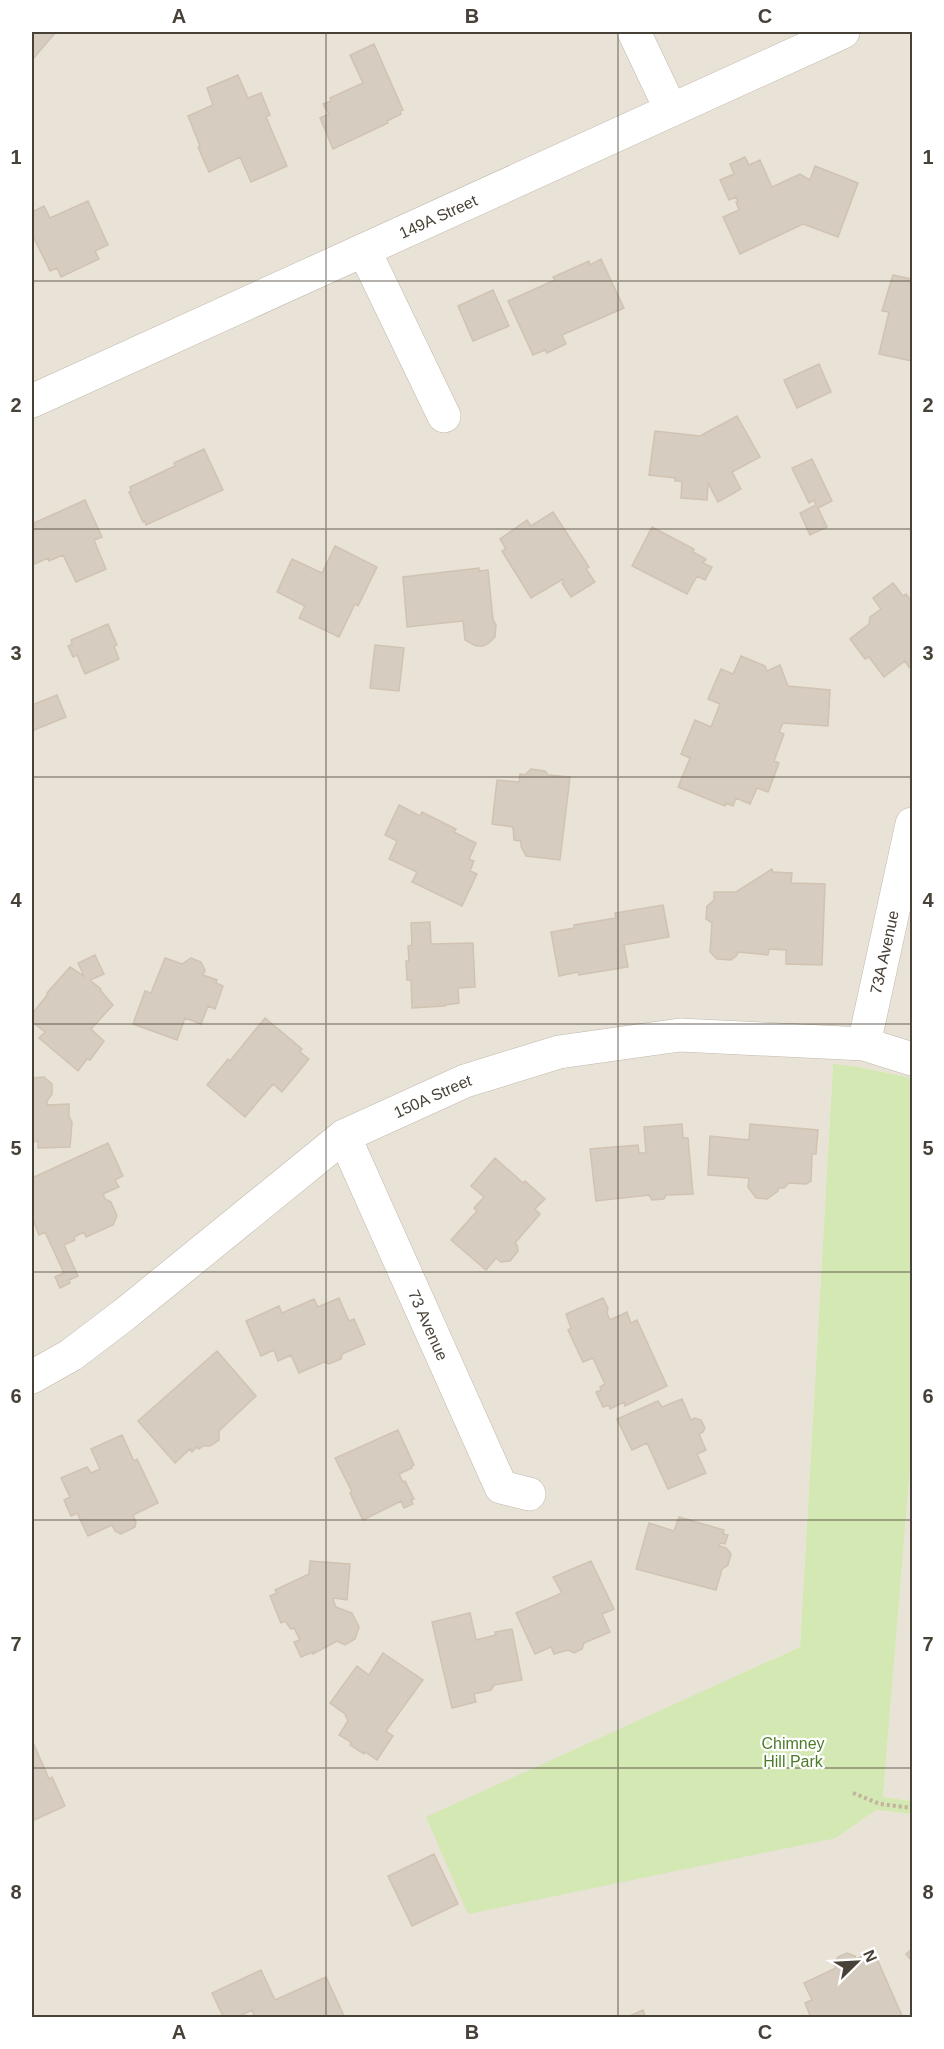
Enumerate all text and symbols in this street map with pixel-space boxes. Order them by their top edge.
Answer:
text: A [172,5,186,27]
text: B [465,5,479,27]
text: C [758,5,772,27]
text: 1 [10,146,22,168]
text: 1 [922,146,934,168]
street label: 149A Street [397,191,480,242]
text: 2 [10,394,22,416]
text: 2 [922,394,934,416]
text: 3 [10,642,22,664]
text: 3 [922,642,934,664]
text: 4 [10,889,22,911]
text: 4 [922,889,934,911]
street label: 73A Avenue [867,909,902,996]
street label: 150A Street [391,1071,474,1121]
text: 5 [10,1137,22,1159]
text: 5 [922,1137,934,1159]
street label: 73 Avenue [405,1287,451,1363]
text: 6 [10,1385,22,1407]
text: 6 [922,1385,934,1407]
text: 7 [10,1633,22,1655]
text: 7 [922,1633,934,1655]
park label: Chimney Hill Park [761,1735,825,1770]
text: 8 [10,1881,22,1903]
text: 8 [922,1881,934,1903]
north arrow [827,1932,887,1992]
text: N [860,1947,880,1965]
text: A [172,2021,186,2043]
text: B [465,2021,479,2043]
text: C [758,2021,772,2043]

